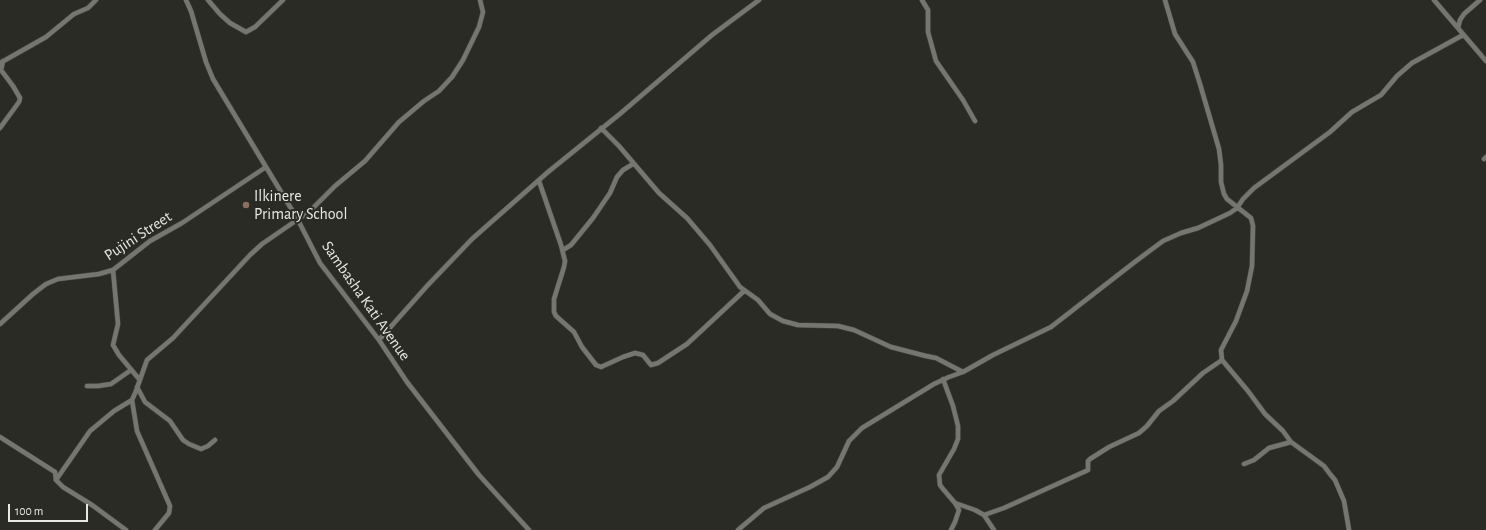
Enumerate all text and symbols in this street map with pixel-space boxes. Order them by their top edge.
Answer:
place label: Ilkinere Primary School [254,186,347,224]
marker: Ilkinere Primary School [241,200,251,210]
street label: Pujini Street [101,207,175,265]
street label: Sambasha Kati Avenue [318,238,414,364]
scale bar [10,496,90,522]
text: 100 m [15,505,43,517]

